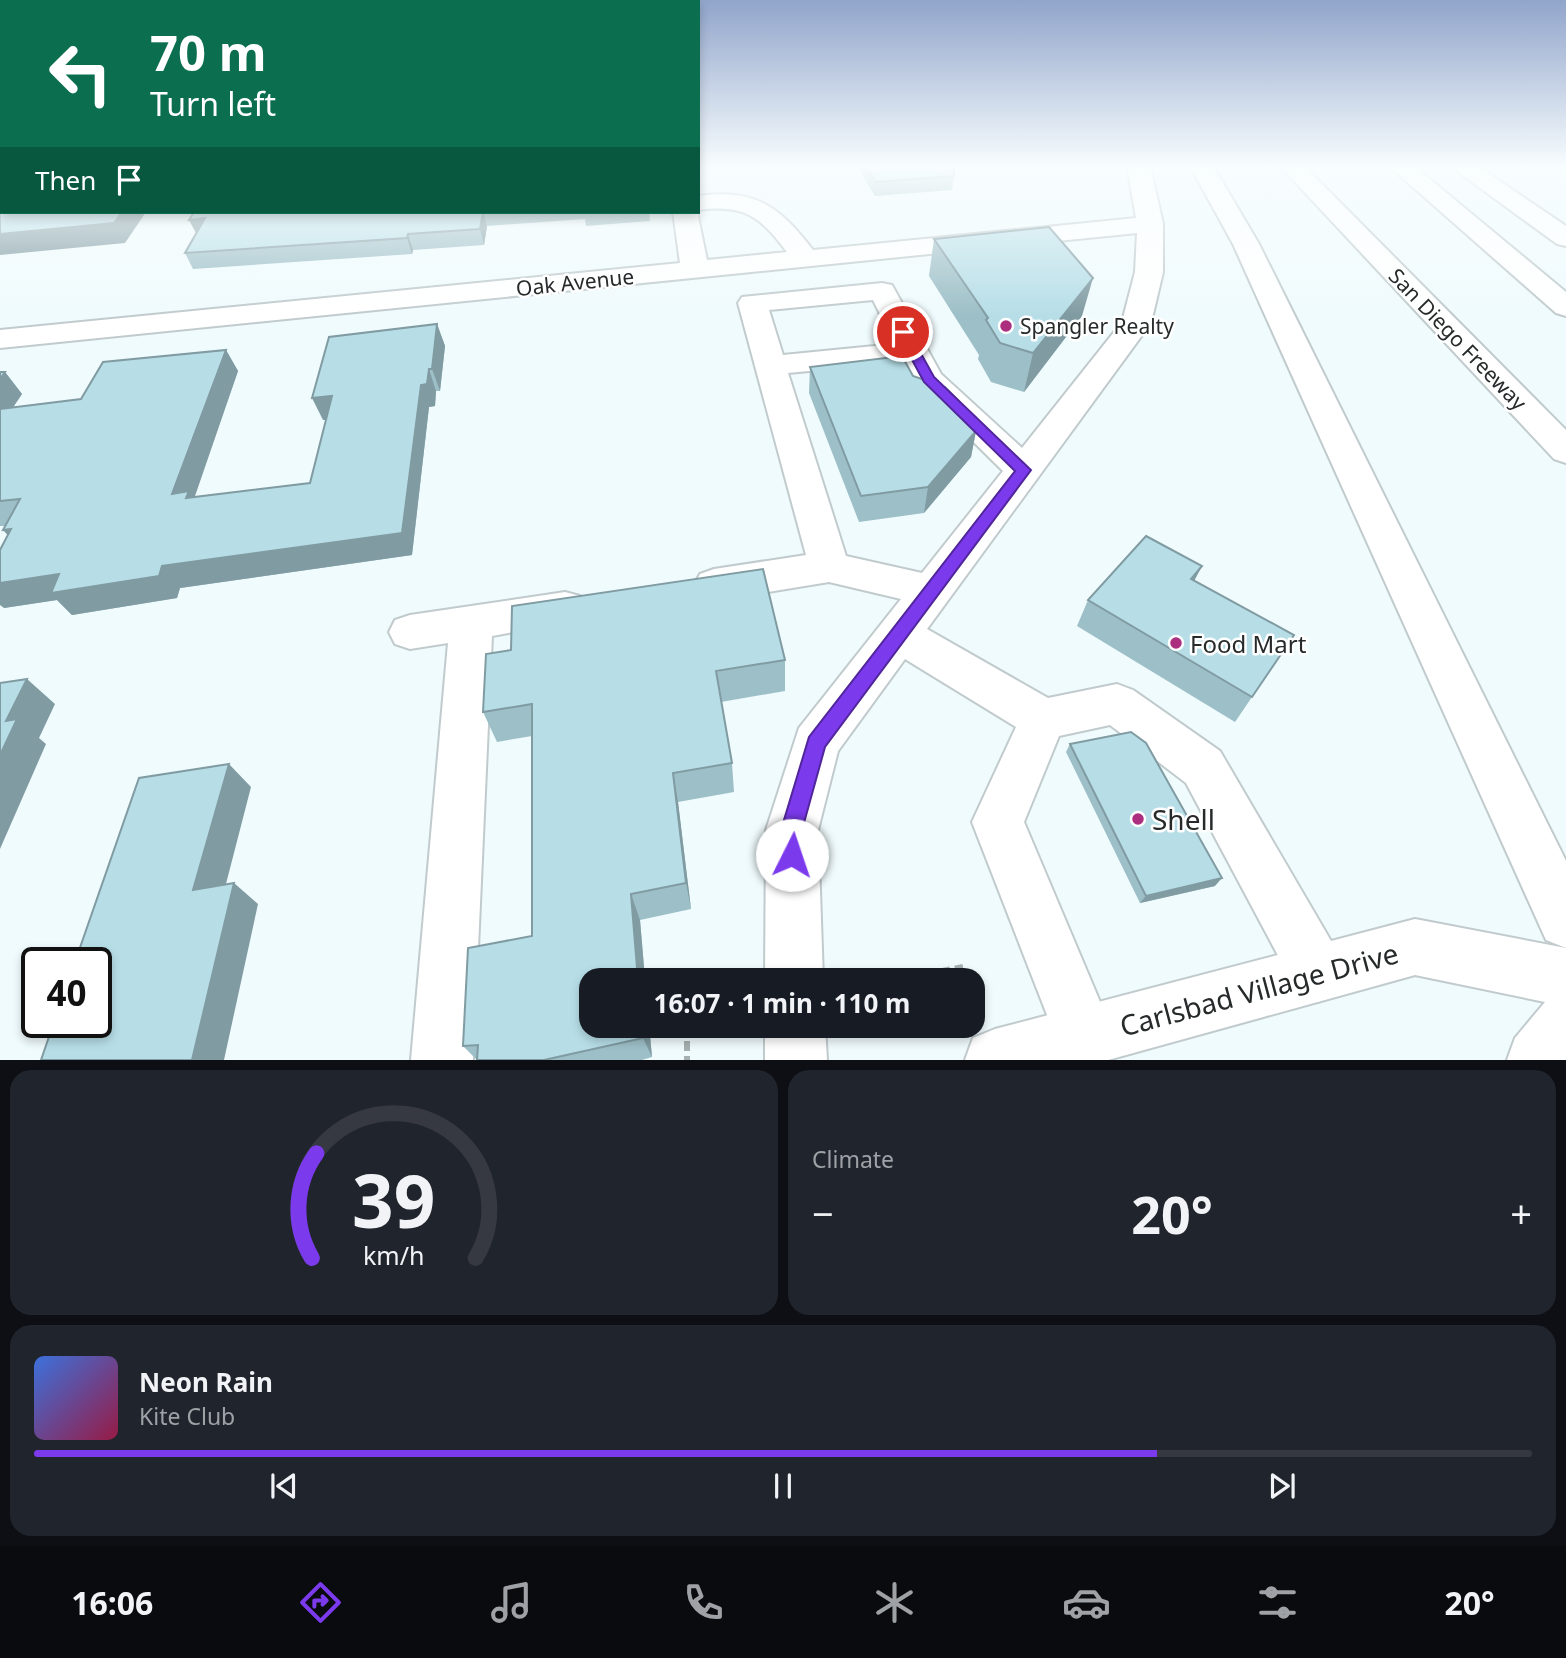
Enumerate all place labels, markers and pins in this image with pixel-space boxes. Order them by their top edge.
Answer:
pin [873,302,933,362]
place label: Spangler Realty [1020,312,1174,340]
marker: Spangler Realty [998,318,1014,334]
place label: Food Mart [1190,627,1307,660]
marker: Food Mart [1168,635,1184,651]
place label: Shell [1152,800,1215,838]
marker: Shell [1130,811,1146,827]

